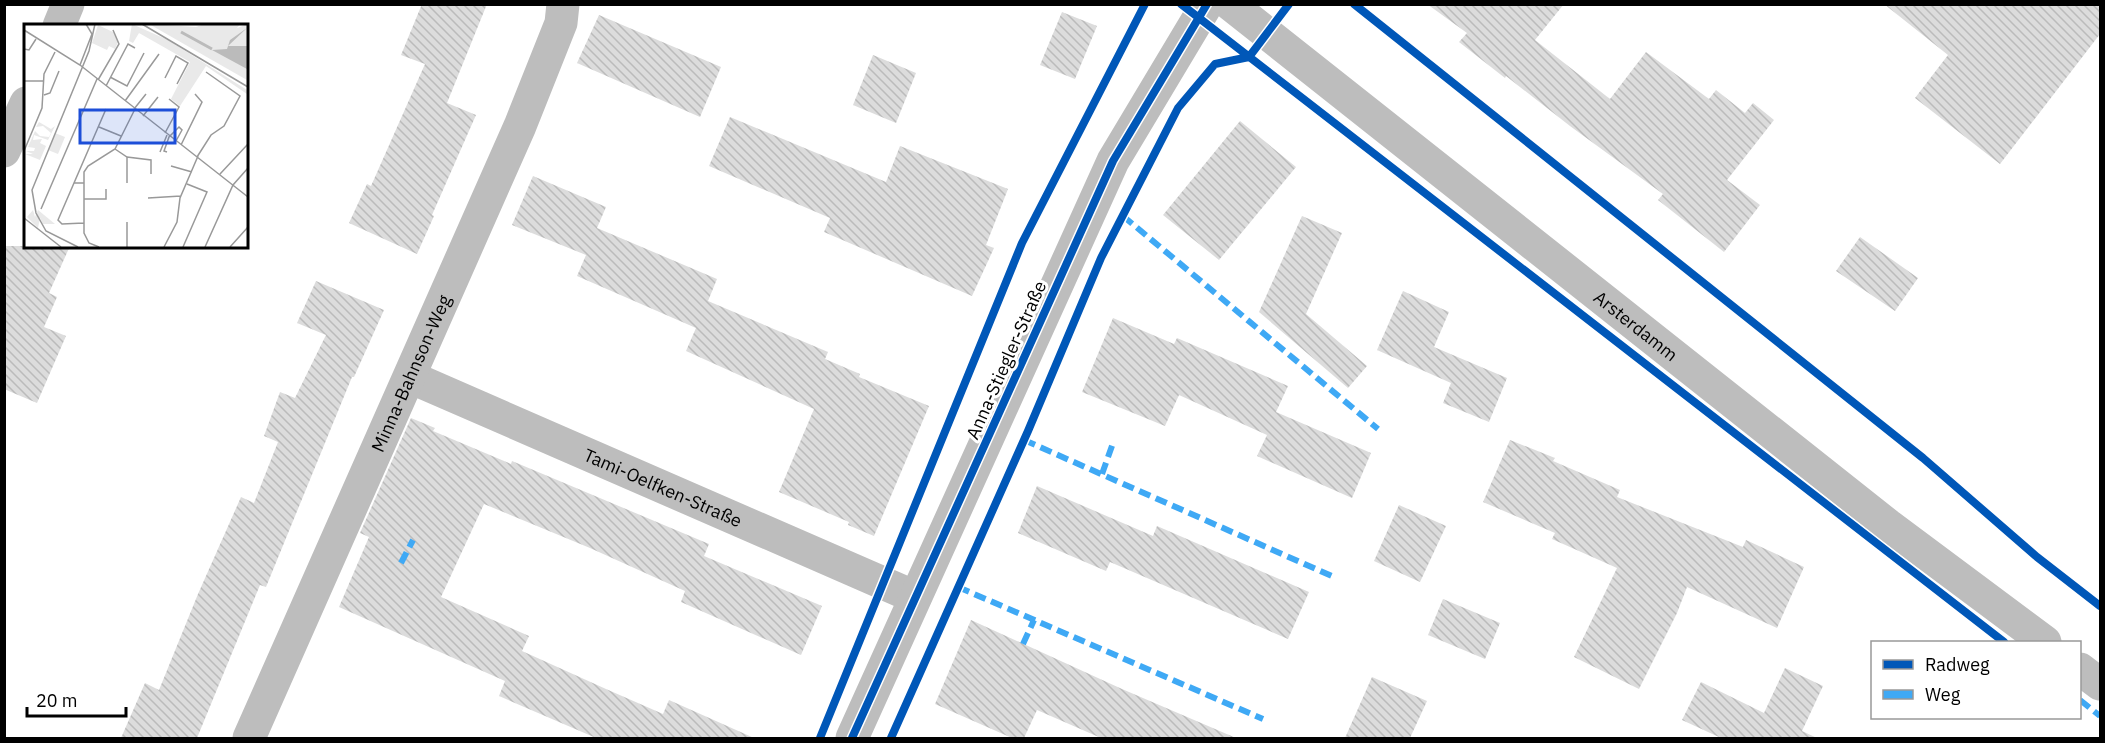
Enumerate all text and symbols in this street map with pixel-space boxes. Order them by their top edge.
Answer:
inset map [24,24,248,248]
street label: Anna-Stiegler-Straße [961,277,1051,443]
street label: Arsterdamm [1589,285,1683,366]
street label: Minna-Bahnson-Weg [366,291,456,455]
street label: Tami-Oelfken-Straße [580,443,746,532]
legend [1871,641,2081,719]
text: Radweg [1925,653,1990,676]
scale bar [27,680,126,718]
text: Weg [1925,683,1961,706]
text: 20 m [36,689,78,712]

